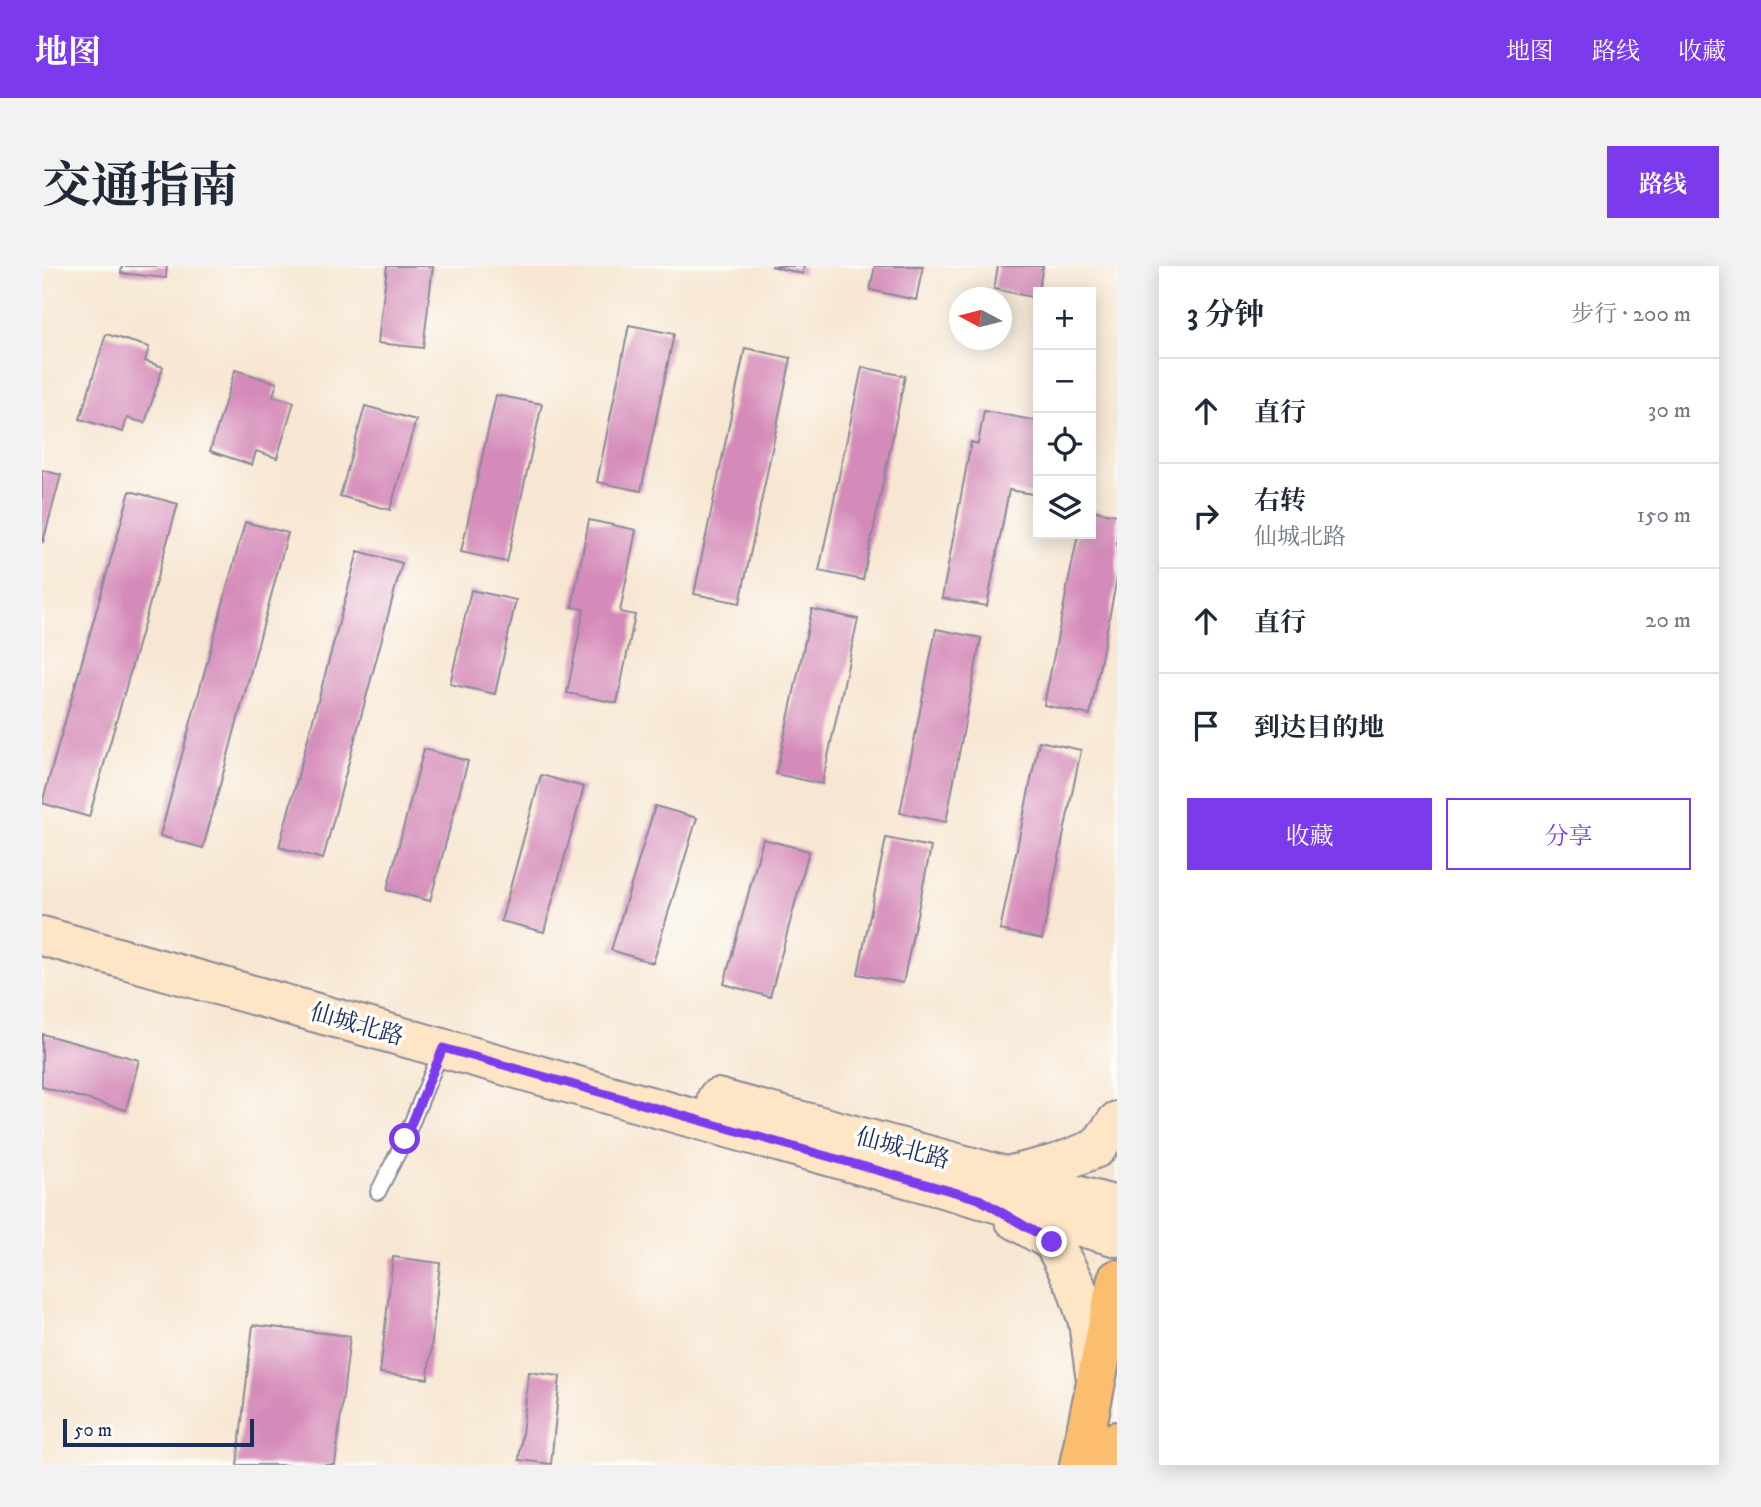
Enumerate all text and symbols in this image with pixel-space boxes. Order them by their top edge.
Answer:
text: 地图 [35,33,101,74]
text: 地图 [1506,37,1554,67]
text: 路线 [1592,37,1640,67]
text: 收藏 [1678,37,1726,67]
button: 路线 [1607,146,1719,218]
text: 交通指南 [42,157,238,219]
north arrow [949,287,1012,350]
map controls [1033,287,1096,539]
button: + [1033,287,1096,350]
text: 3 分钟 [1187,297,1265,334]
text: 步行 · 200 m [1571,300,1691,329]
button: − [1033,350,1096,413]
icon: ahead [1187,392,1225,430]
text: 30 m [1648,396,1691,425]
text: 直行 [1254,397,1306,430]
button: locate [1033,413,1096,476]
button: layers [1033,476,1096,539]
text: 右转 [1254,485,1306,518]
icon: right [1187,497,1225,535]
text: 150 m [1637,501,1691,530]
text: 仙城北路 [1254,523,1346,552]
icon: ahead [1187,602,1225,640]
text: 20 m [1645,606,1691,635]
text: 直行 [1254,607,1306,640]
icon: arrive [1187,707,1225,745]
text: 到达目的地 [1254,712,1384,745]
button: 收藏 [1187,798,1432,870]
button: 分享 [1446,798,1691,870]
street label: 仙城北路 [306,997,407,1053]
street label: 仙城北路 [852,1122,953,1176]
route start [389,1123,420,1154]
route end [1036,1226,1067,1257]
scale bar [63,1416,254,1448]
text: 50 m [74,1419,112,1442]

